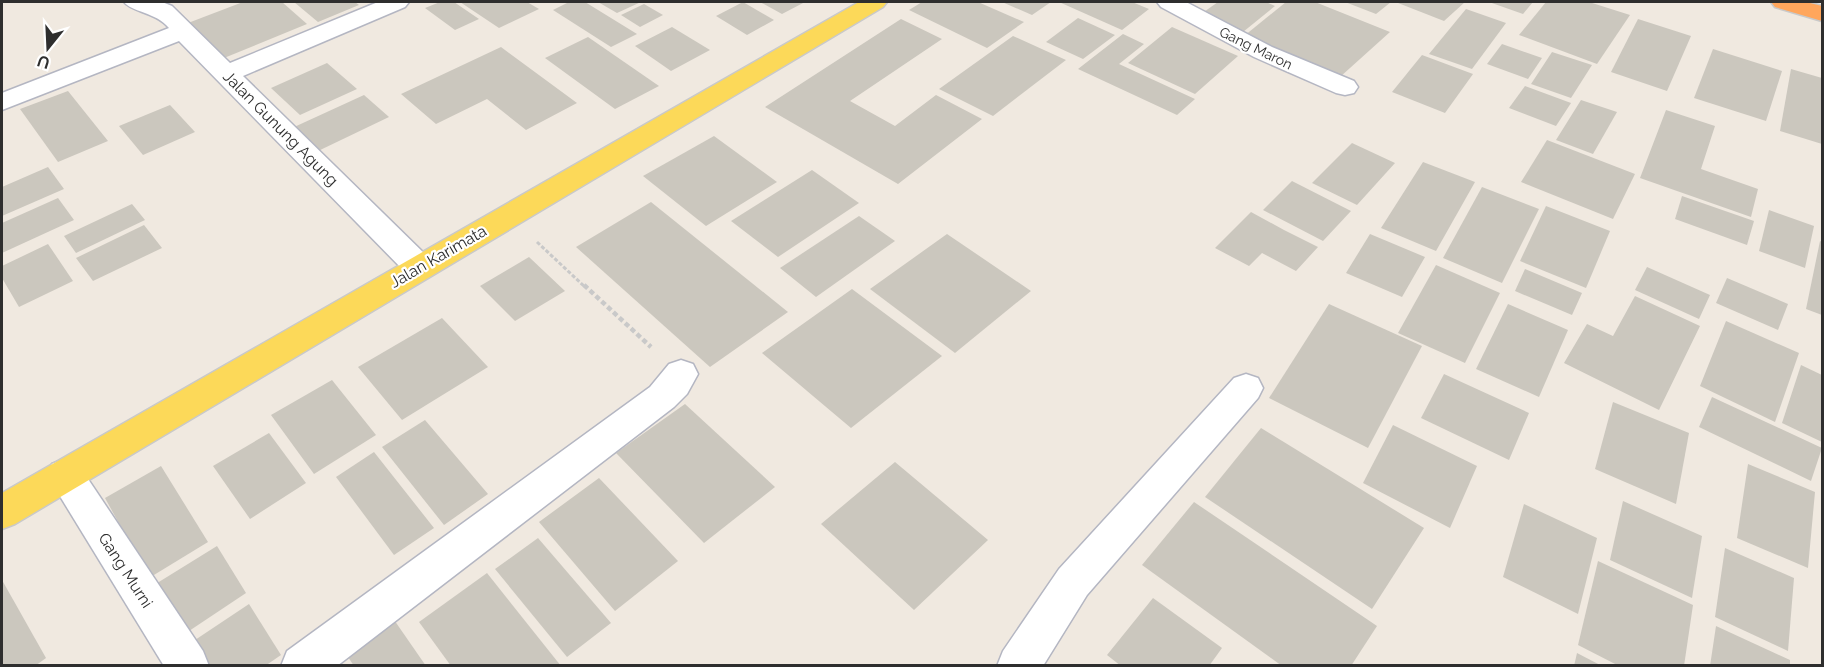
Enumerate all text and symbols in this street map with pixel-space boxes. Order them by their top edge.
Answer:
north arrow [18,18,78,78]
street label: Gang Maron [1217,23,1295,73]
text: U [35,51,52,73]
street label: Jalan Gunung Agung [219,67,342,190]
street label: Jalan Karimata [387,221,490,292]
street label: Gang Murni [94,529,157,611]

